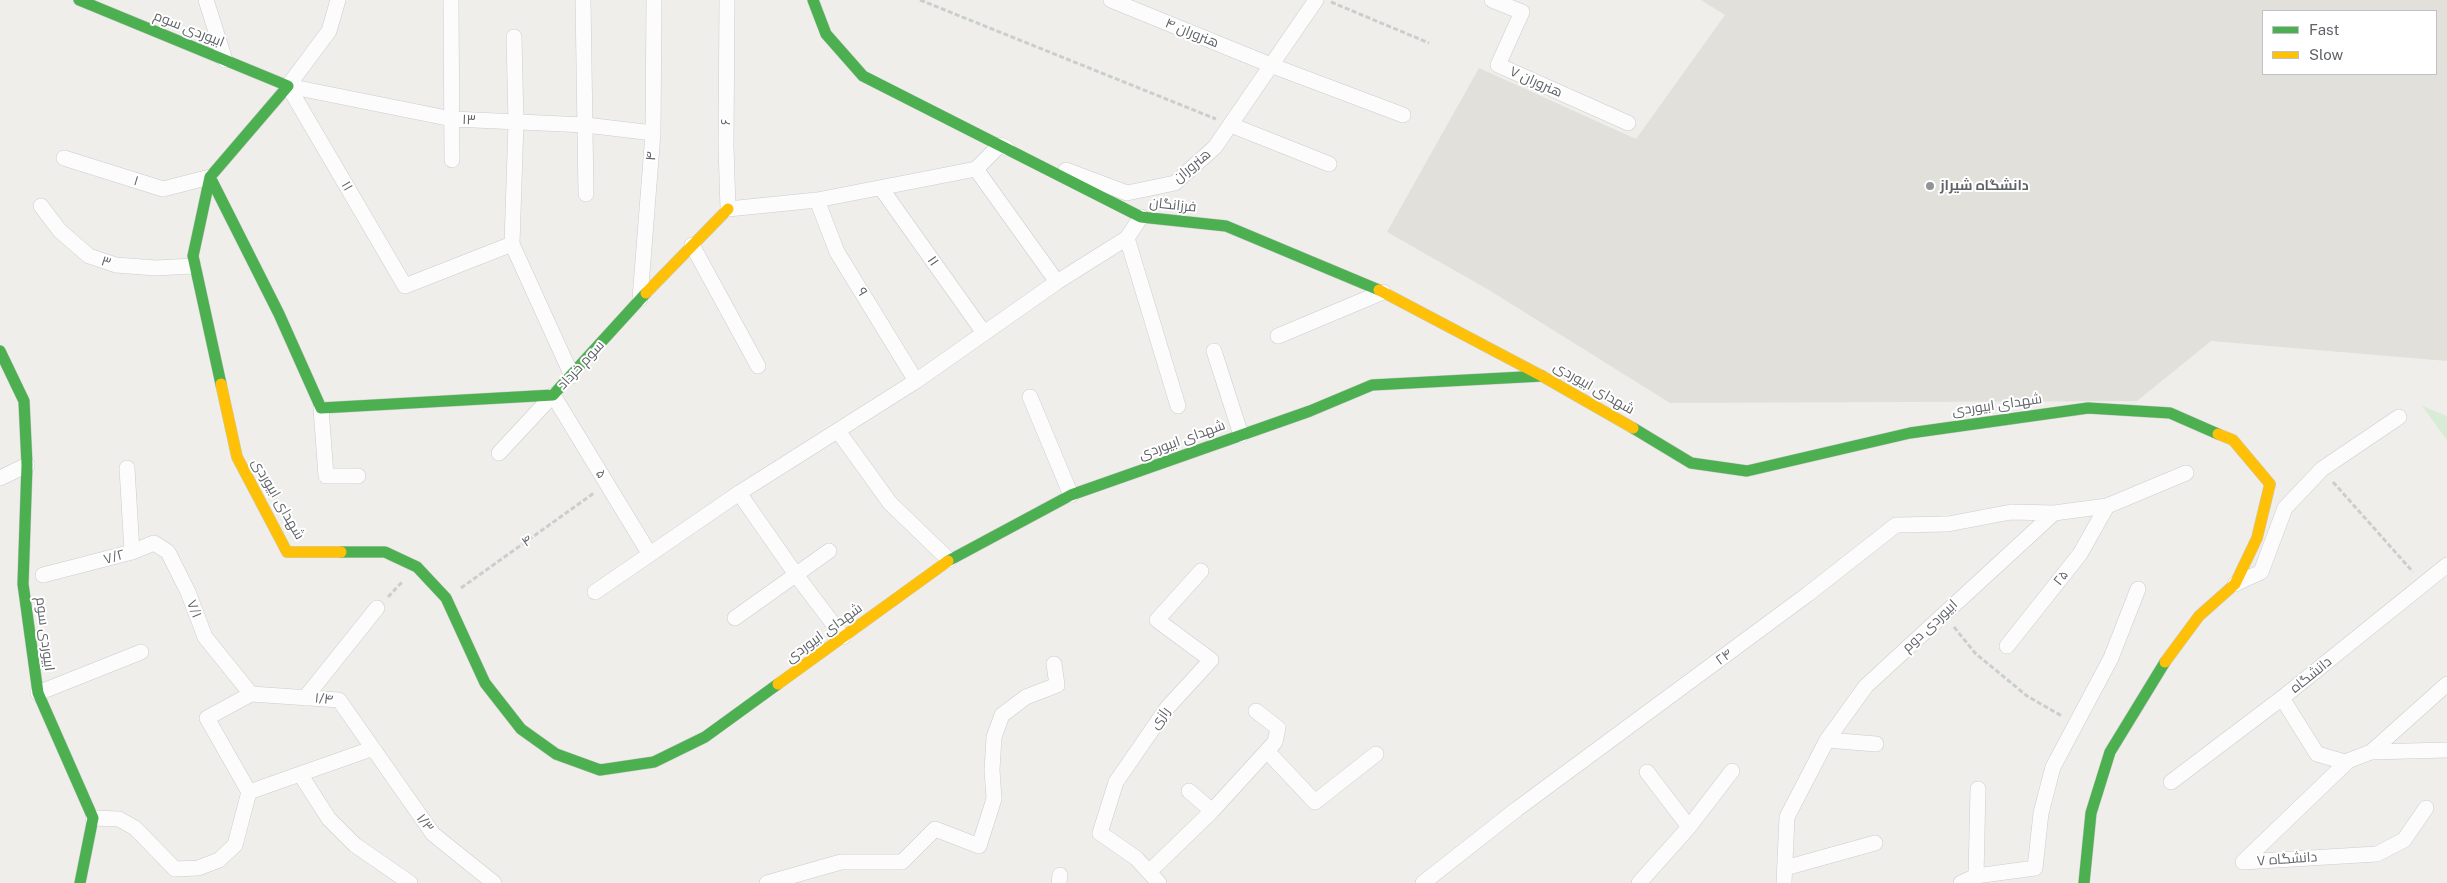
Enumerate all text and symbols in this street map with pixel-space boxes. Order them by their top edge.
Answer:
street label: ابیوردی سوم [151,7,227,51]
legend [2262,10,2437,75]
street label: هنروران ۴ [1163,15,1221,51]
text: Fast [2309,21,2339,38]
text: Slow [2309,46,2343,63]
street label: هنروران ۷ [1507,63,1565,101]
street label: ۱۳ [462,111,476,129]
street label: ۶ [718,119,734,125]
street label: هنروران [1170,146,1214,186]
street label: ۴ [642,151,660,161]
street label: ۱ [131,172,141,190]
street label: ۱۱ [338,178,356,194]
place label: دانشگاه شیراز [1940,178,2029,194]
marker: دانشگاه شیراز [1924,180,1936,192]
street label: فرزانگان [1149,194,1197,216]
street label: ۳ [99,253,113,271]
street label: ۱۱ [924,253,942,269]
street label: ۹ [853,285,871,299]
street label: سوم خرداد [554,337,608,393]
street label: شهدای ابیوردی [1551,358,1637,418]
street label: شهدای ابیوردی [1951,390,2043,420]
street label: شهدای ابیوردی [1137,417,1227,463]
street label: شهدای ابیوردی [248,456,308,542]
street label: ۵ [592,466,610,482]
street label: ۴ [518,531,536,551]
street label: ۷/۲ [102,546,126,568]
street label: ۲۵ [2050,567,2072,589]
street label: ابیوردی سوم [32,596,58,672]
street label: ابیوردی دوم [1899,596,1961,656]
street label: ۷/۱ [183,598,205,620]
street label: شهدای ابیوردی [782,600,866,666]
street label: ۲۴ [1712,645,1736,669]
street label: دانشگاه [2287,653,2335,697]
street label: ۱/۴ [314,690,334,708]
street label: رازی [1146,703,1174,733]
street label: ۱/۳ [413,810,437,836]
street label: ۷ دانشگاه [2256,849,2318,869]

